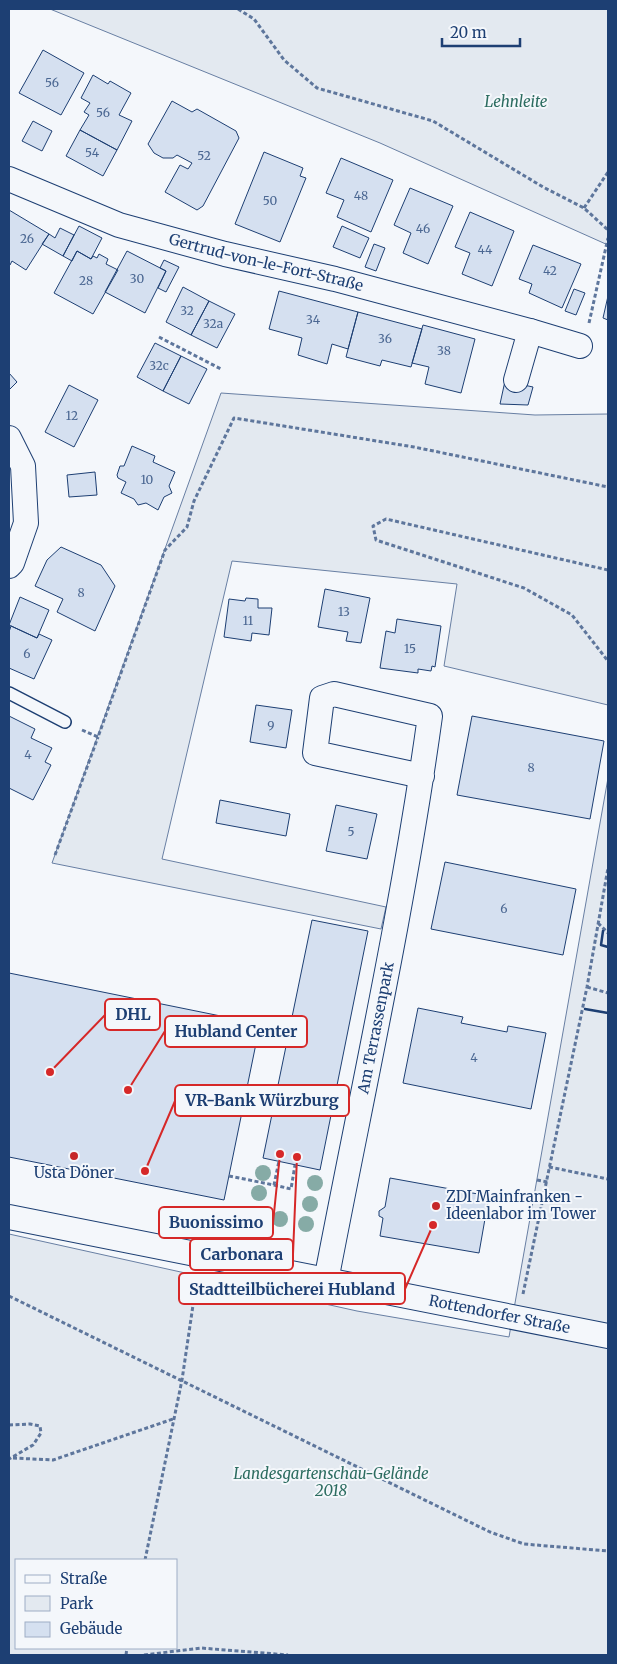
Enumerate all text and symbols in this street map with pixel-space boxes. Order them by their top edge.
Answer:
scale bar [442,15,520,47]
text: 20 m [450,23,487,42]
house number: 56 [45,75,59,90]
park label: Lehnleite [484,92,548,111]
house number: 56 [96,105,110,120]
house number: 54 [85,145,100,160]
house number: 52 [197,148,211,163]
house number: 48 [354,188,368,203]
house number: 50 [263,193,278,208]
house number: 46 [416,221,430,236]
street label: Gertrud-von-le-Fort-Straße [167,229,366,295]
house number: 26 [20,231,34,246]
house number: 44 [478,242,493,257]
house number: 42 [543,263,557,278]
house number: 30 [130,271,144,286]
house number: 28 [79,273,93,288]
house number: 32 [180,303,194,318]
house number: 34 [306,312,321,327]
house number: 32a [203,316,224,331]
house number: 36 [378,331,392,346]
house number: 38 [437,343,451,358]
house number: 32c [149,358,169,373]
house number: 12 [66,408,78,423]
house number: 10 [141,472,154,487]
house number: 8 [77,585,85,600]
house number: 13 [338,604,350,619]
house number: 11 [243,613,254,628]
house number: 15 [404,641,416,656]
house number: 6 [23,646,31,661]
house number: 9 [267,718,275,733]
house number: 4 [24,747,32,762]
house number: 8 [527,760,535,775]
house number: 5 [347,824,355,839]
house number: 6 [500,901,508,916]
street label: Am Terrassenpark [353,960,398,1096]
callout: DHL [105,999,160,1030]
text: DHL [115,1004,151,1024]
callout: Hubland Center [165,1016,307,1047]
text: Hubland Center [175,1021,298,1041]
house number: 4 [470,1050,478,1065]
callout: VR-Bank Würzburg [175,1085,349,1116]
text: VR-Bank Würzburg [184,1090,339,1110]
marker: Usta Döner [68,1150,80,1162]
place label: Usta Döner [34,1163,115,1182]
place label: ZDI Mainfranken - Ideenlabor im Tower [446,1187,597,1223]
marker: ZDI Mainfranken - Ideenlabor im Tower [430,1200,442,1212]
callout: Buonissimo [159,1207,273,1238]
text: Buonissimo [169,1212,264,1232]
callout: Carbonara [190,1239,293,1270]
text: Carbonara [201,1244,283,1264]
callout: Stadtteilbücherei Hubland [179,1273,405,1304]
text: Stadtteilbücherei Hubland [189,1279,395,1299]
street label: Rottendorfer Straße [427,1291,572,1337]
park label: Landesgartenschau-Gelände 2018 [233,1464,429,1500]
legend [15,1559,178,1649]
text: Straße [60,1569,107,1588]
text: Park [60,1594,94,1613]
text: Gebäude [60,1619,123,1638]

